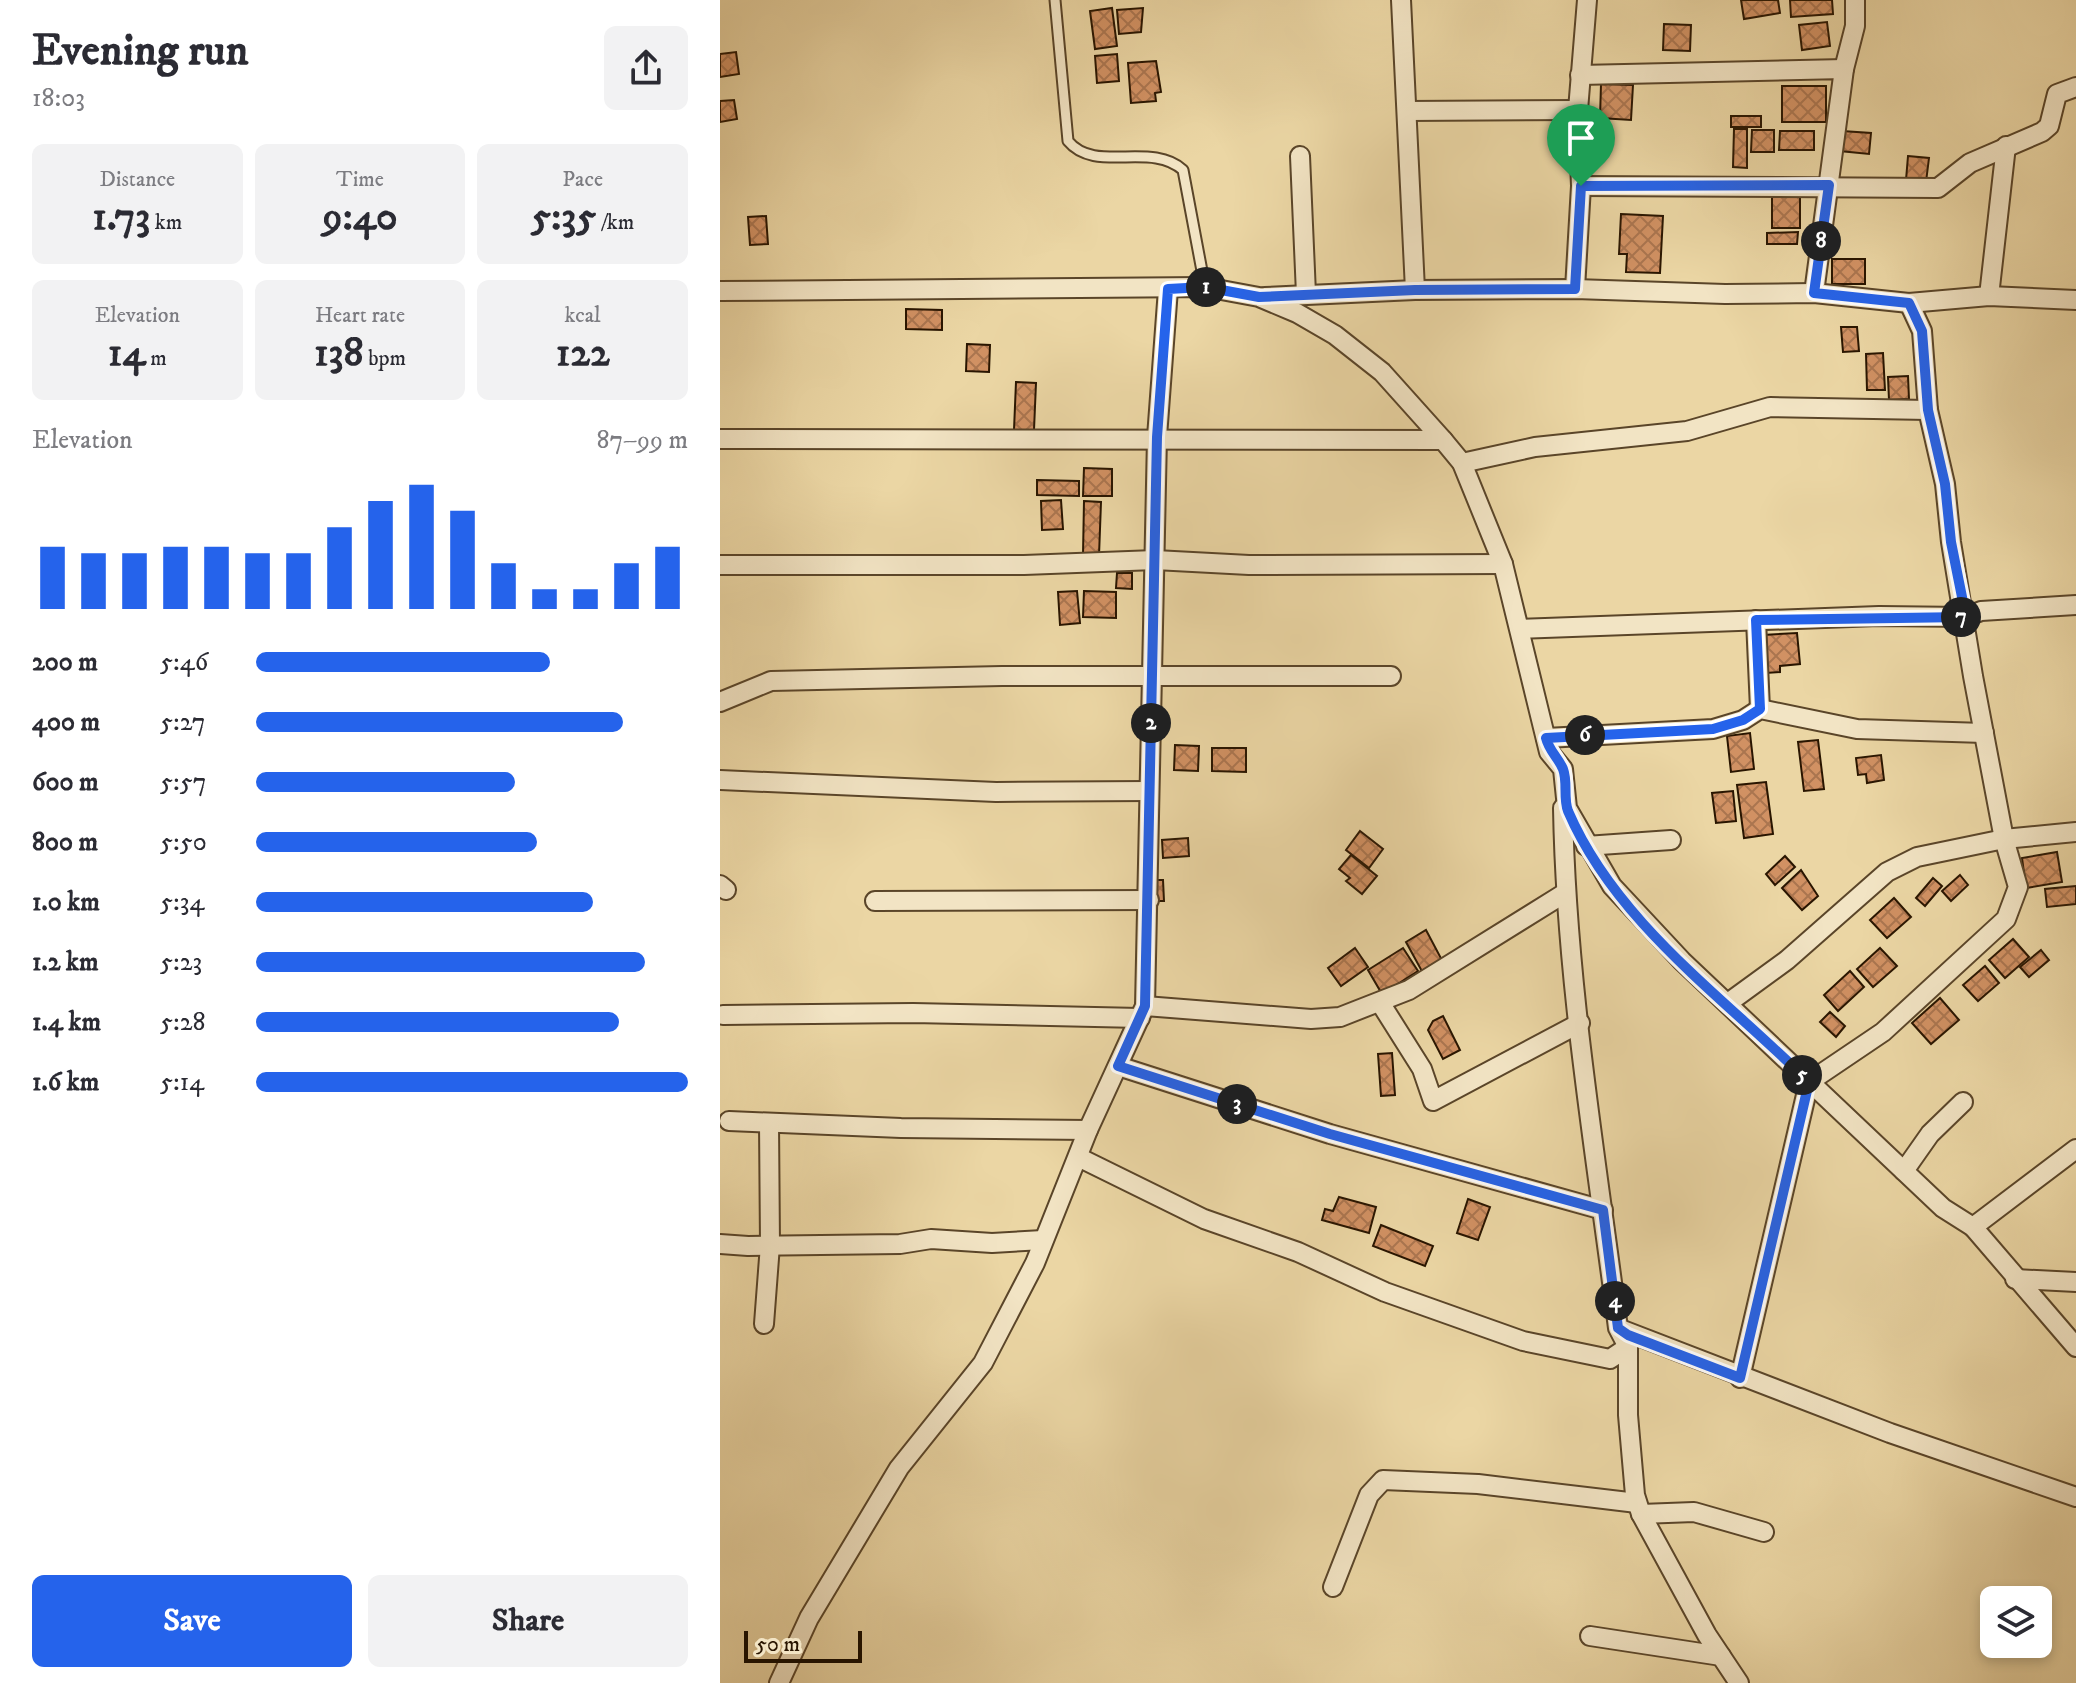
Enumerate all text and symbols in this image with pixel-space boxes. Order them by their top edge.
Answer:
text: Evening run [32,24,249,79]
button: share [604,26,688,110]
text: 18:03 [32,82,85,115]
pin [1547,104,1615,186]
icon: arrive [1559,116,1603,160]
text: Distance [99,166,175,193]
text: Time [336,166,384,193]
text: Pace [562,166,603,193]
text: 1.73 [92,193,150,243]
text: 9:40 [323,193,397,243]
text: 5:35 [531,193,596,243]
text: km [150,209,182,236]
text: /km [596,209,634,236]
pin: 8 [1801,221,1841,261]
text: 8 [1815,227,1827,254]
pin: 1 [1186,267,1226,307]
text: 1 [1202,273,1210,300]
text: Elevation [95,302,180,329]
text: Heart rate [315,302,405,329]
text: kcal [565,302,601,329]
text: 14 [108,329,146,379]
text: 138 [314,329,364,379]
text: 122 [556,329,610,379]
text: m [146,345,167,372]
text: bpm [364,345,406,372]
text: Elevation [32,424,133,457]
text: 87–99 m [597,424,688,457]
pin: 7 [1941,597,1981,637]
text: 7 [1955,603,1967,630]
text: 200 m [32,646,98,679]
text: 5:46 [160,646,208,679]
pin: 2 [1131,703,1171,743]
text: 400 m [32,706,100,739]
text: 5:27 [160,706,206,739]
text: 2 [1146,709,1156,736]
pin: 6 [1565,715,1605,755]
text: 6 [1579,721,1591,748]
text: 600 m [32,766,99,799]
text: 5:57 [160,766,206,799]
text: 800 m [32,826,98,859]
text: 5:50 [160,826,207,859]
text: 1.0 km [32,886,100,919]
text: 5:34 [160,886,204,919]
text: 1.2 km [32,946,98,979]
text: 5:23 [160,946,202,979]
text: 1.4 km [32,1006,101,1039]
text: 5:28 [160,1006,206,1039]
pin: 5 [1782,1055,1822,1095]
text: 5 [1797,1061,1807,1088]
text: 1.6 km [32,1066,99,1099]
text: 5:14 [160,1066,204,1099]
pin: 3 [1217,1084,1257,1124]
text: 3 [1233,1090,1241,1117]
pin: 4 [1595,1281,1635,1321]
text: 4 [1609,1287,1621,1314]
button: Save [32,1575,352,1667]
button: Share [368,1575,688,1667]
map controls [1980,1586,2052,1658]
button: layers [1980,1586,2052,1658]
scale bar [744,1627,862,1663]
text: 50 m [756,1631,800,1658]

